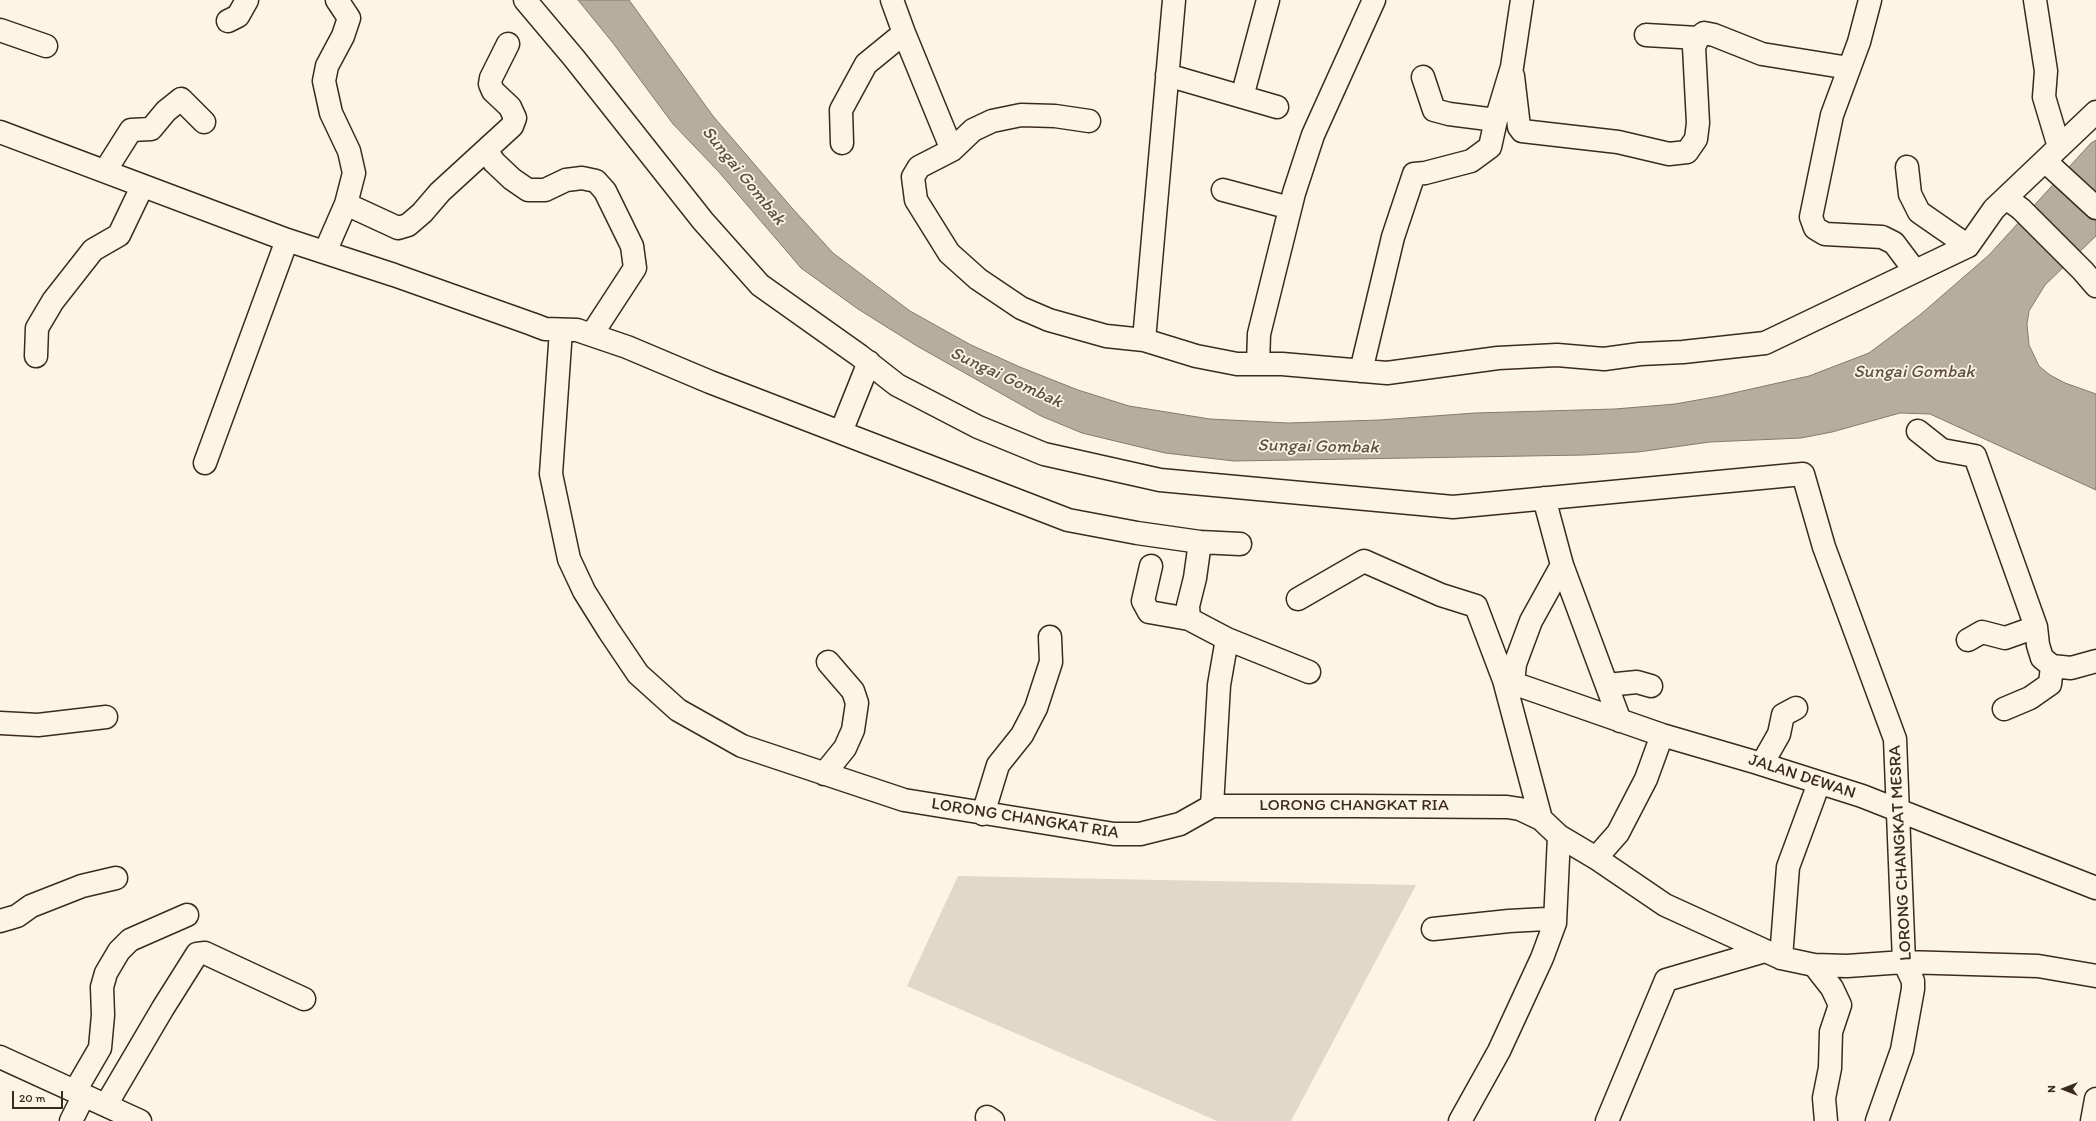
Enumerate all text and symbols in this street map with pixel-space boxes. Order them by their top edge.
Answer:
water label: Sungai Gombak [696,122,790,230]
water label: Sungai Gombak [947,343,1065,413]
water label: Sungai Gombak [1853,361,1975,383]
water label: Sungai Gombak [1257,435,1379,459]
street label: LORONG CHANGKAT MESRA [1885,745,1917,961]
street label: JALAN DEWAN [1746,750,1858,804]
street label: LORONG CHANGKAT RIA [930,794,1120,844]
street label: LORONG CHANGKAT RIA [1259,796,1449,816]
north arrow [2044,1069,2084,1109]
scale bar [14,1083,65,1109]
text: N [2045,1085,2058,1093]
text: 20 m [19,1091,46,1105]

